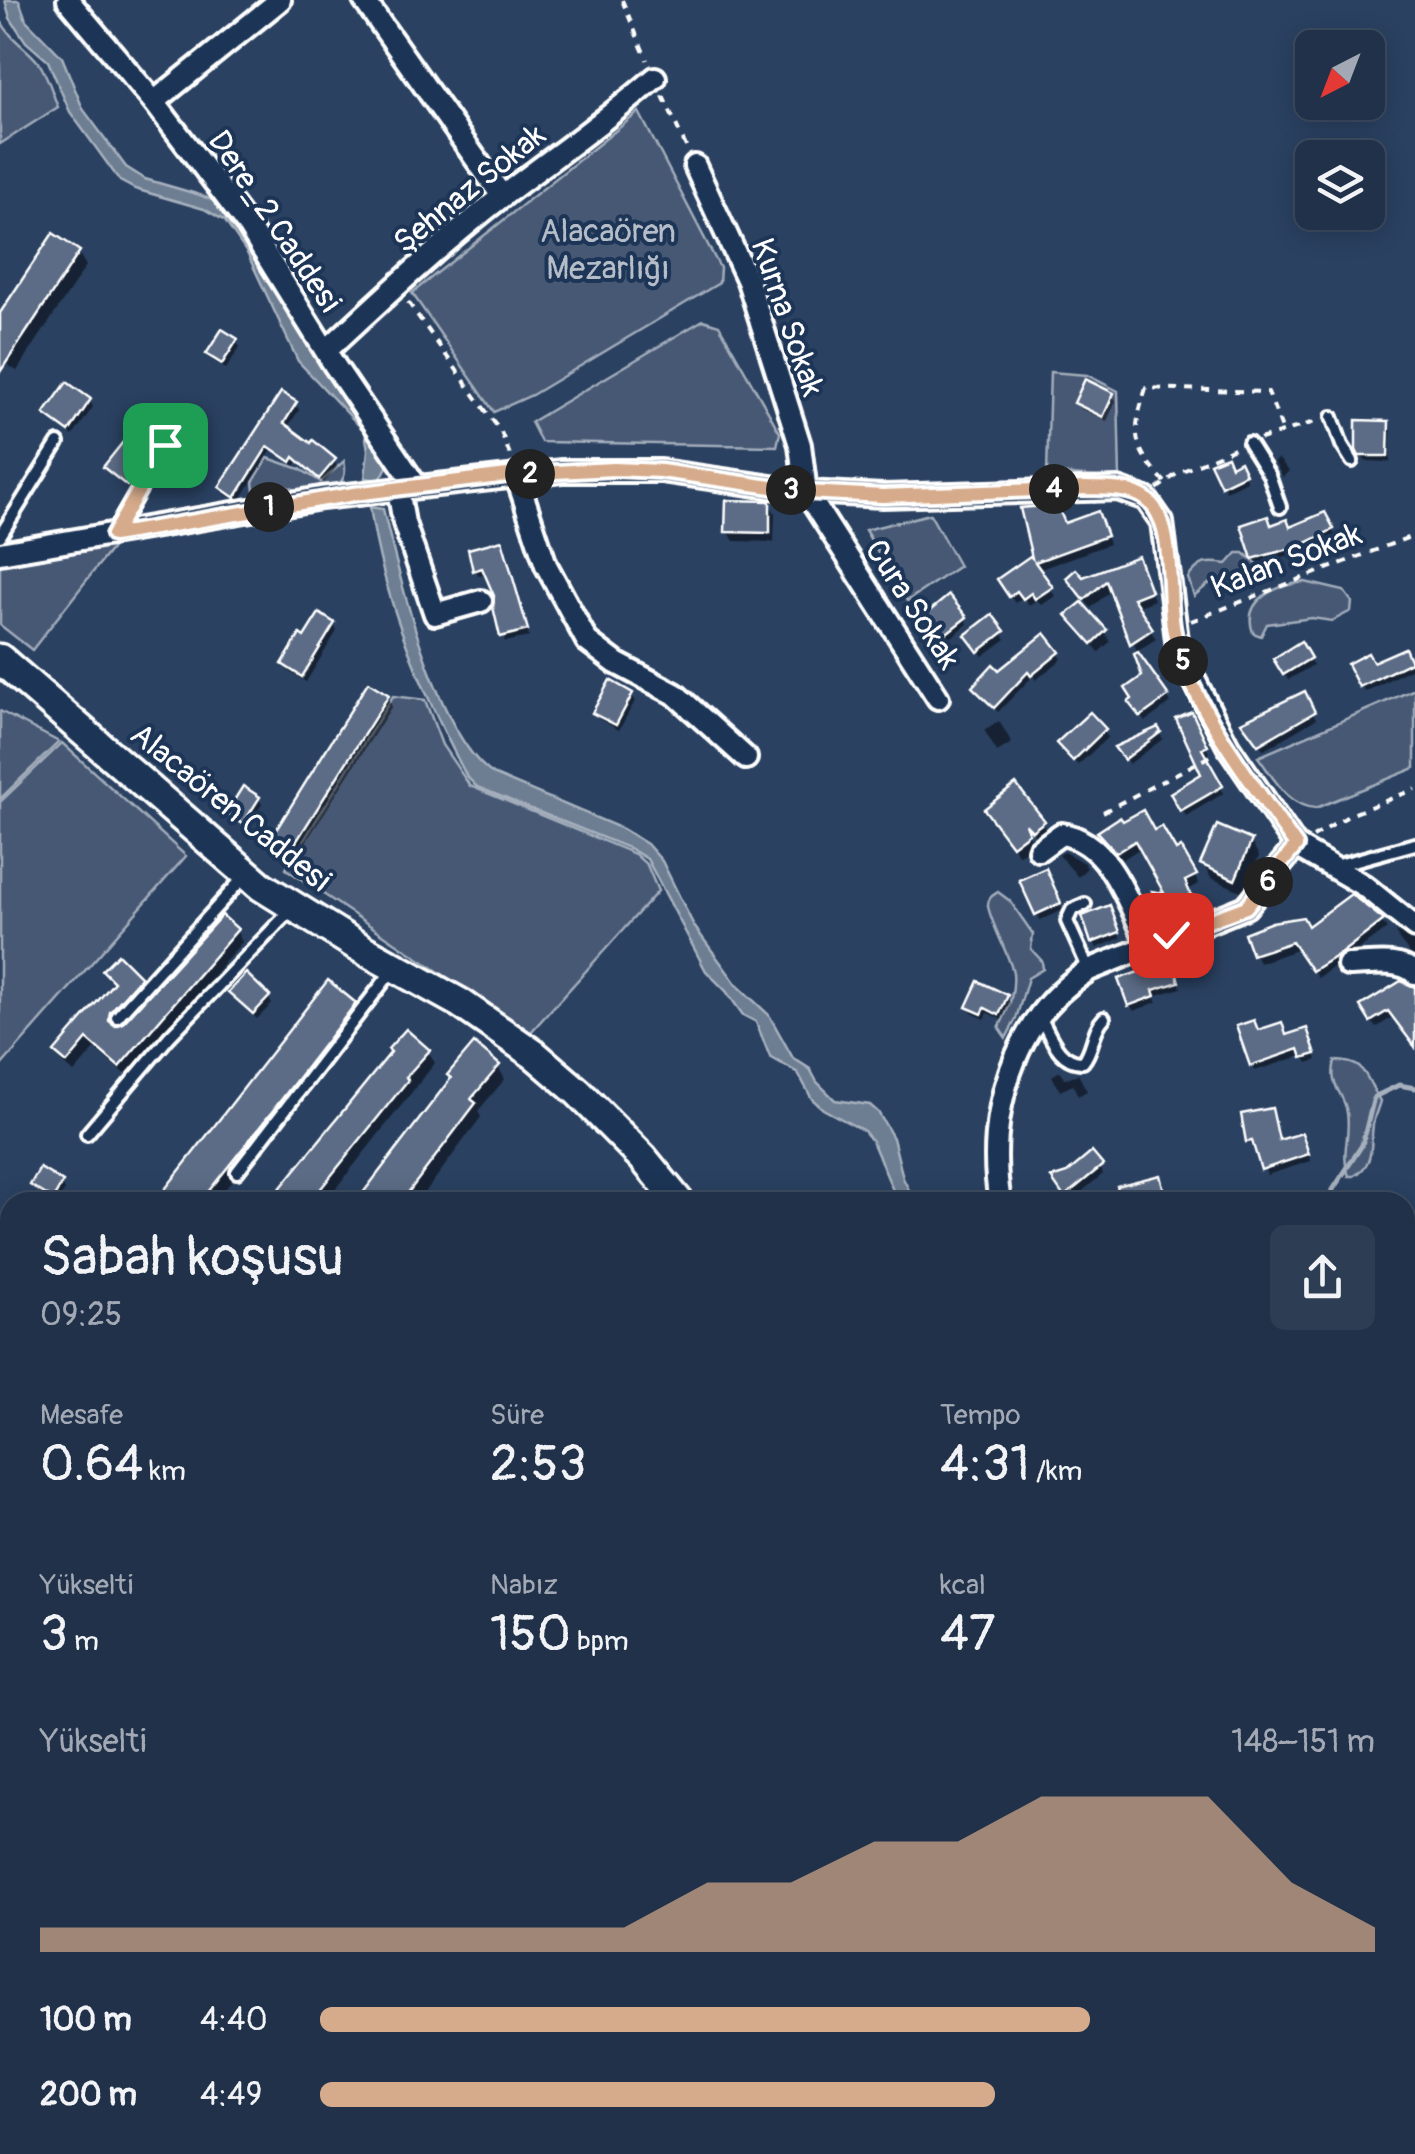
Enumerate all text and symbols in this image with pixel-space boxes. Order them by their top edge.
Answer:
north arrow [1295,30,1385,120]
map controls [1295,30,1385,230]
street label: Şehnaz Sokak [386,115,554,262]
street label: Dere_2 Caddesi [199,123,350,320]
button: layers [1295,140,1385,230]
park label: Alacaören Mezarlığı [540,212,676,289]
street label: Kurna Sokak [741,233,833,401]
pin [123,403,208,488]
icon: arrive [138,418,193,473]
pin: 2 [505,449,555,499]
text: 2 [522,456,538,491]
pin: 4 [1029,464,1079,514]
pin: 3 [766,465,816,515]
text: 4 [1046,471,1062,506]
text: 3 [783,472,799,507]
pin: 1 [244,482,294,532]
text: 1 [264,489,274,524]
street label: Kalan Sokak [1205,514,1367,608]
street label: Cura Sokak [855,532,969,677]
pin: 5 [1158,636,1208,686]
text: 5 [1175,643,1191,678]
street label: Alacaören Caddesi [122,715,339,901]
pin: 6 [1243,857,1293,907]
text: 6 [1260,864,1276,899]
pin [1129,893,1214,978]
icon: check [1144,908,1199,963]
text: Sabah koşusu [40,1223,344,1292]
button: share [1270,1225,1375,1330]
text: 09:25 [40,1295,122,1335]
text: Mesafe [40,1398,123,1433]
text: Süre [490,1398,544,1433]
text: Tempo [940,1398,1021,1433]
text: 0.64 [40,1433,143,1496]
text: 2:53 [490,1433,586,1496]
text: 4:31 [940,1433,1030,1496]
text: km [143,1454,186,1489]
text: /km [1030,1454,1082,1489]
text: Yükselti [40,1568,133,1603]
text: Nabız [490,1568,558,1603]
text: kcal [940,1568,986,1603]
text: 3 [40,1603,68,1666]
text: 150 [490,1603,571,1666]
text: 47 [940,1603,995,1666]
text: m [68,1624,99,1659]
text: bpm [571,1624,629,1659]
text: Yükselti [40,1722,146,1762]
text: 148–151 m [1231,1722,1375,1762]
text: 100 m [40,2000,132,2040]
text: 4:40 [200,2000,268,2040]
text: 200 m [40,2075,137,2115]
text: 4:49 [200,2075,262,2115]

